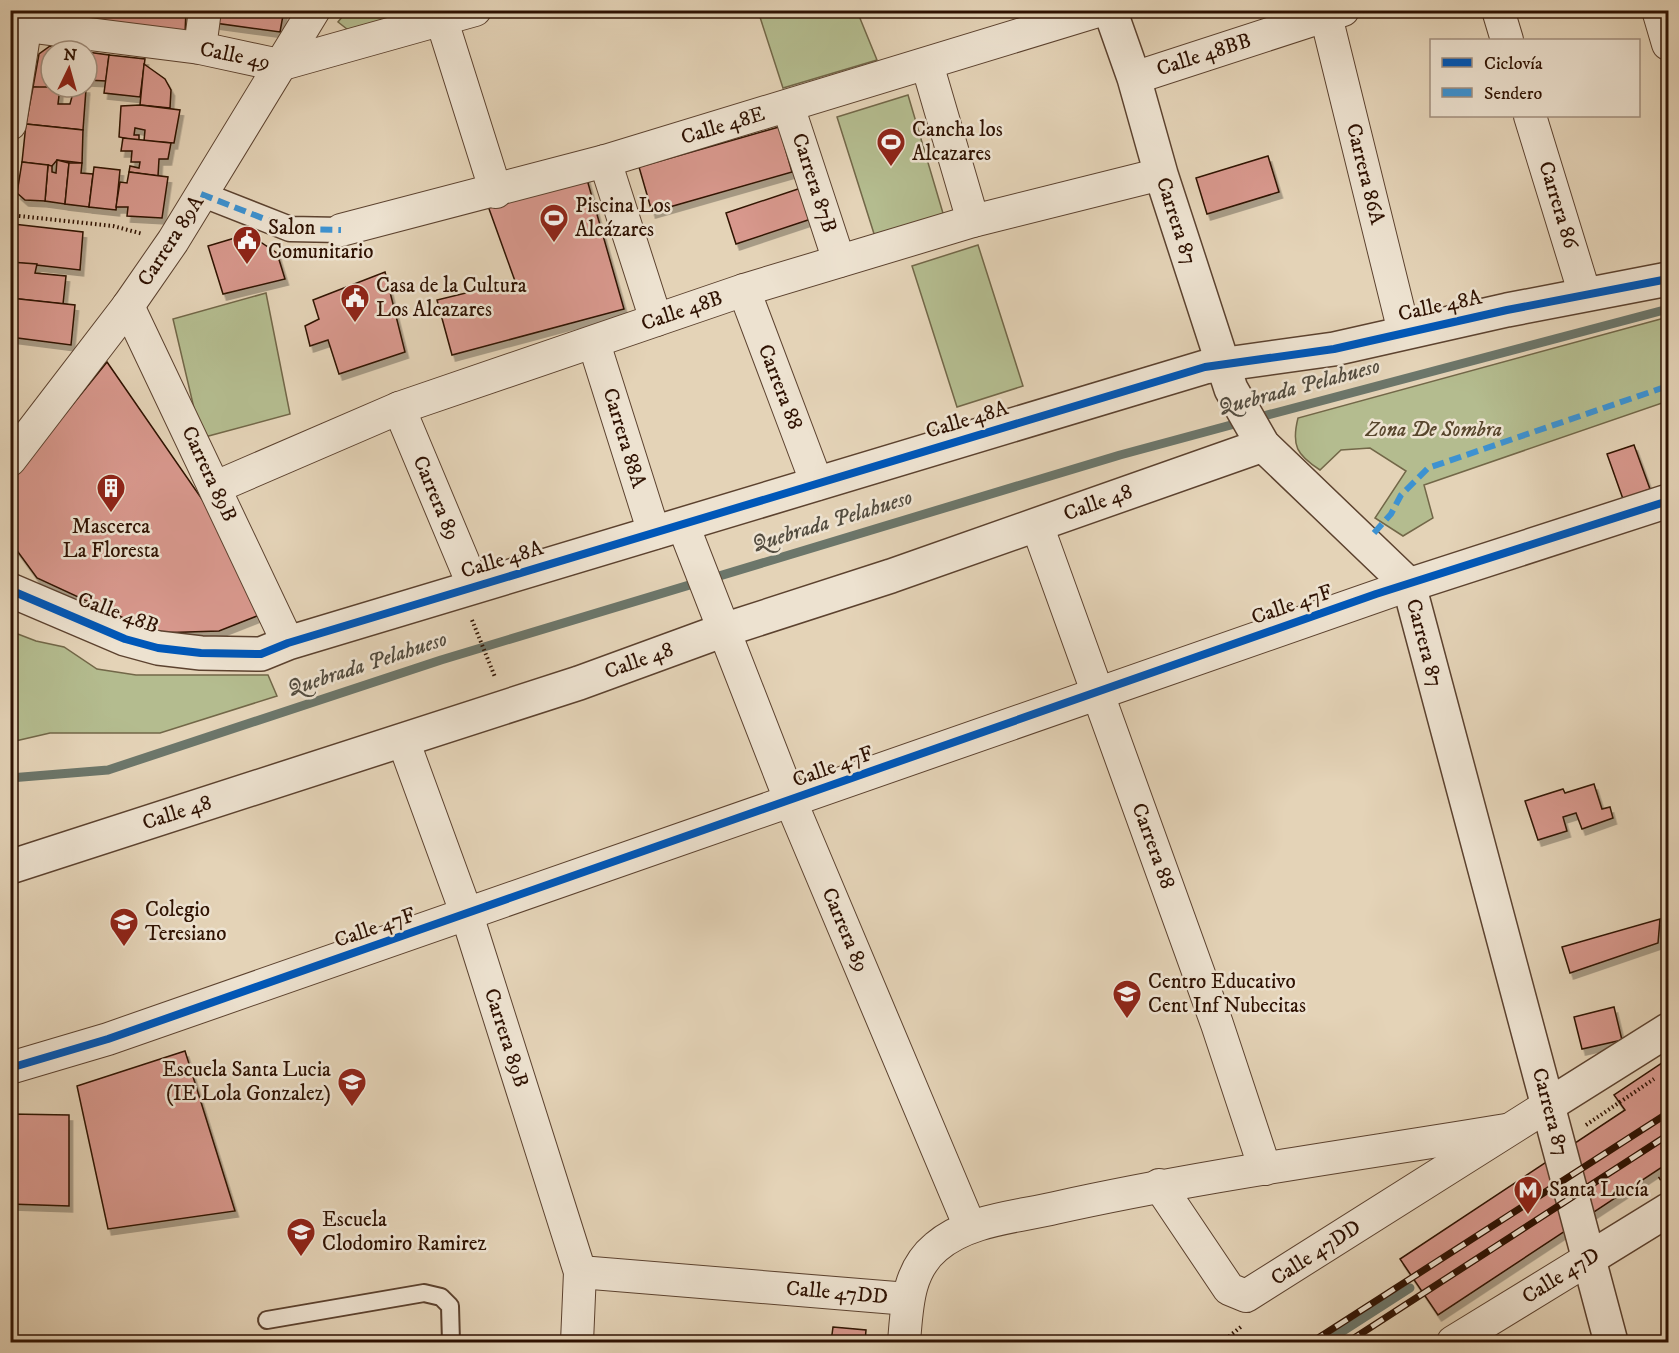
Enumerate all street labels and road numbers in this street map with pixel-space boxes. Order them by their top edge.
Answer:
street label: Calle 48BB [1153,28,1255,82]
street label: Calle 49 [198,36,272,76]
street label: Calle 48E [678,101,768,151]
street label: Carrera 86A [1340,121,1390,228]
street label: Carrera 87B [786,130,842,236]
street label: Carrera 86 [1532,158,1584,253]
street label: Carrera 87 [1150,174,1202,268]
street label: Carrera 89A [132,190,210,291]
street label: Calle 48A [1396,284,1485,328]
street label: Calle 48B [638,285,726,337]
street label: Carrera 88 [752,341,808,433]
street label: Carrera 88A [597,385,652,492]
street label: Calle 48A [923,395,1012,445]
street label: Carrera 89B [176,422,242,526]
street label: Carrera 89 [407,452,465,544]
street label: Calle 48 [1060,479,1136,527]
street label: Calle 48A [458,535,547,585]
street label: Calle 47F [1248,579,1336,631]
street label: Calle 48B [74,586,162,640]
street label: Carrera 87 [1400,596,1448,690]
street label: Calle 48 [601,637,677,685]
street label: Calle 47F [789,740,877,794]
street label: Calle 48 [139,790,215,836]
street label: Carrera 88 [1125,800,1181,892]
street label: Carrera 89 [816,884,874,976]
street label: Calle 47F [331,902,419,954]
street label: Carrera 89B [478,985,534,1091]
street label: Carrera 87 [1526,1065,1574,1159]
street label: Calle 47DD [1266,1214,1366,1292]
street label: Calle 47D [1517,1242,1605,1310]
street label: Calle 47DD [785,1276,889,1310]

